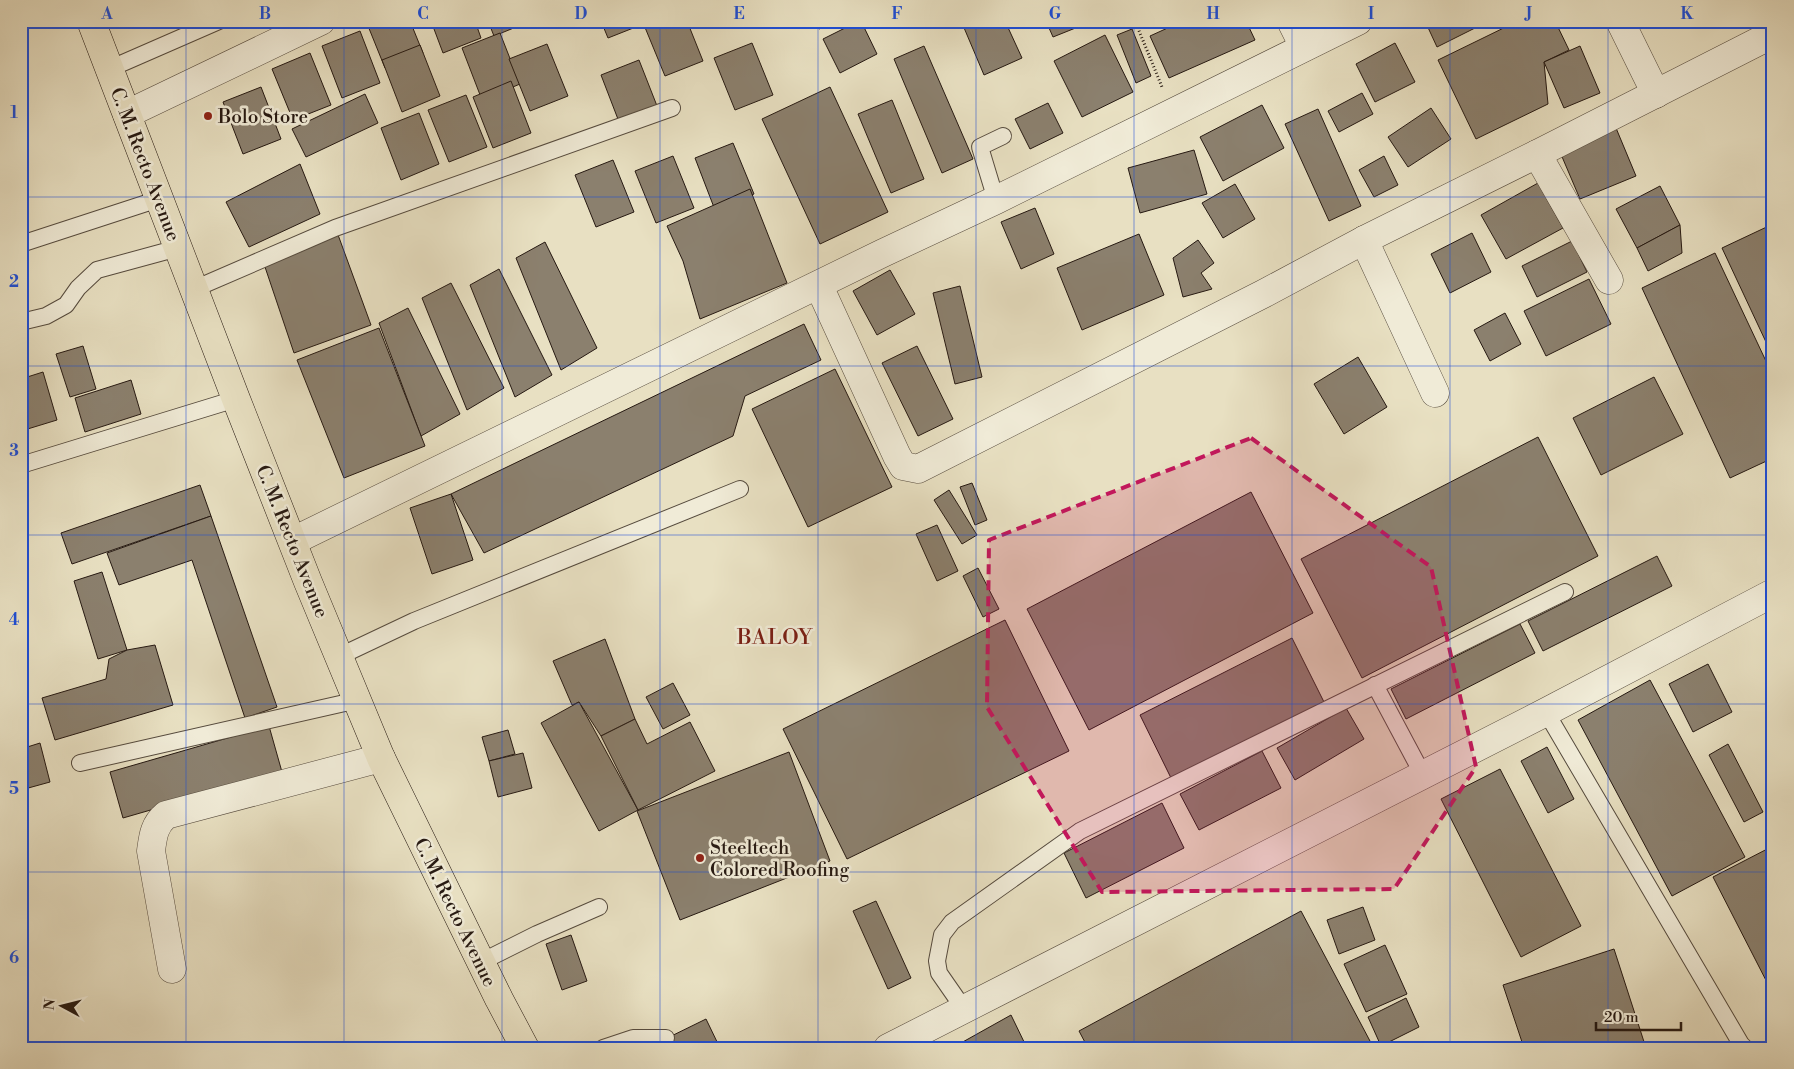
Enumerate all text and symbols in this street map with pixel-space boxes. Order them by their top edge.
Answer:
text: A [100,4,113,24]
text: B [259,4,271,24]
text: C [417,4,429,24]
text: D [575,4,588,24]
text: E [733,4,745,24]
text: F [891,4,903,24]
text: G [1049,4,1062,24]
text: H [1206,4,1220,24]
text: I [1368,4,1374,24]
text: J [1524,4,1532,24]
text: K [1681,4,1695,24]
street label: C. M. Recto Avenue [105,84,185,245]
text: 1 [10,103,18,123]
place label: Bolo Store [217,105,308,129]
marker: Bolo Store [202,110,214,122]
text: 2 [9,272,19,292]
text: 3 [9,441,19,461]
street label: C. M. Recto Avenue [250,461,334,621]
text: 4 [9,610,20,630]
district label: BALOY [736,625,813,651]
text: 5 [9,779,19,799]
street label: C. M. Recto Avenue [409,834,502,991]
place label: Steeltech Colored Roofing [710,836,849,882]
marker: Steeltech Colored Roofing [694,852,706,864]
text: 6 [9,948,19,968]
north arrow [38,982,88,1032]
text: N [40,998,60,1011]
scale bar [1596,999,1682,1031]
text: 20 m [1604,1008,1639,1027]

